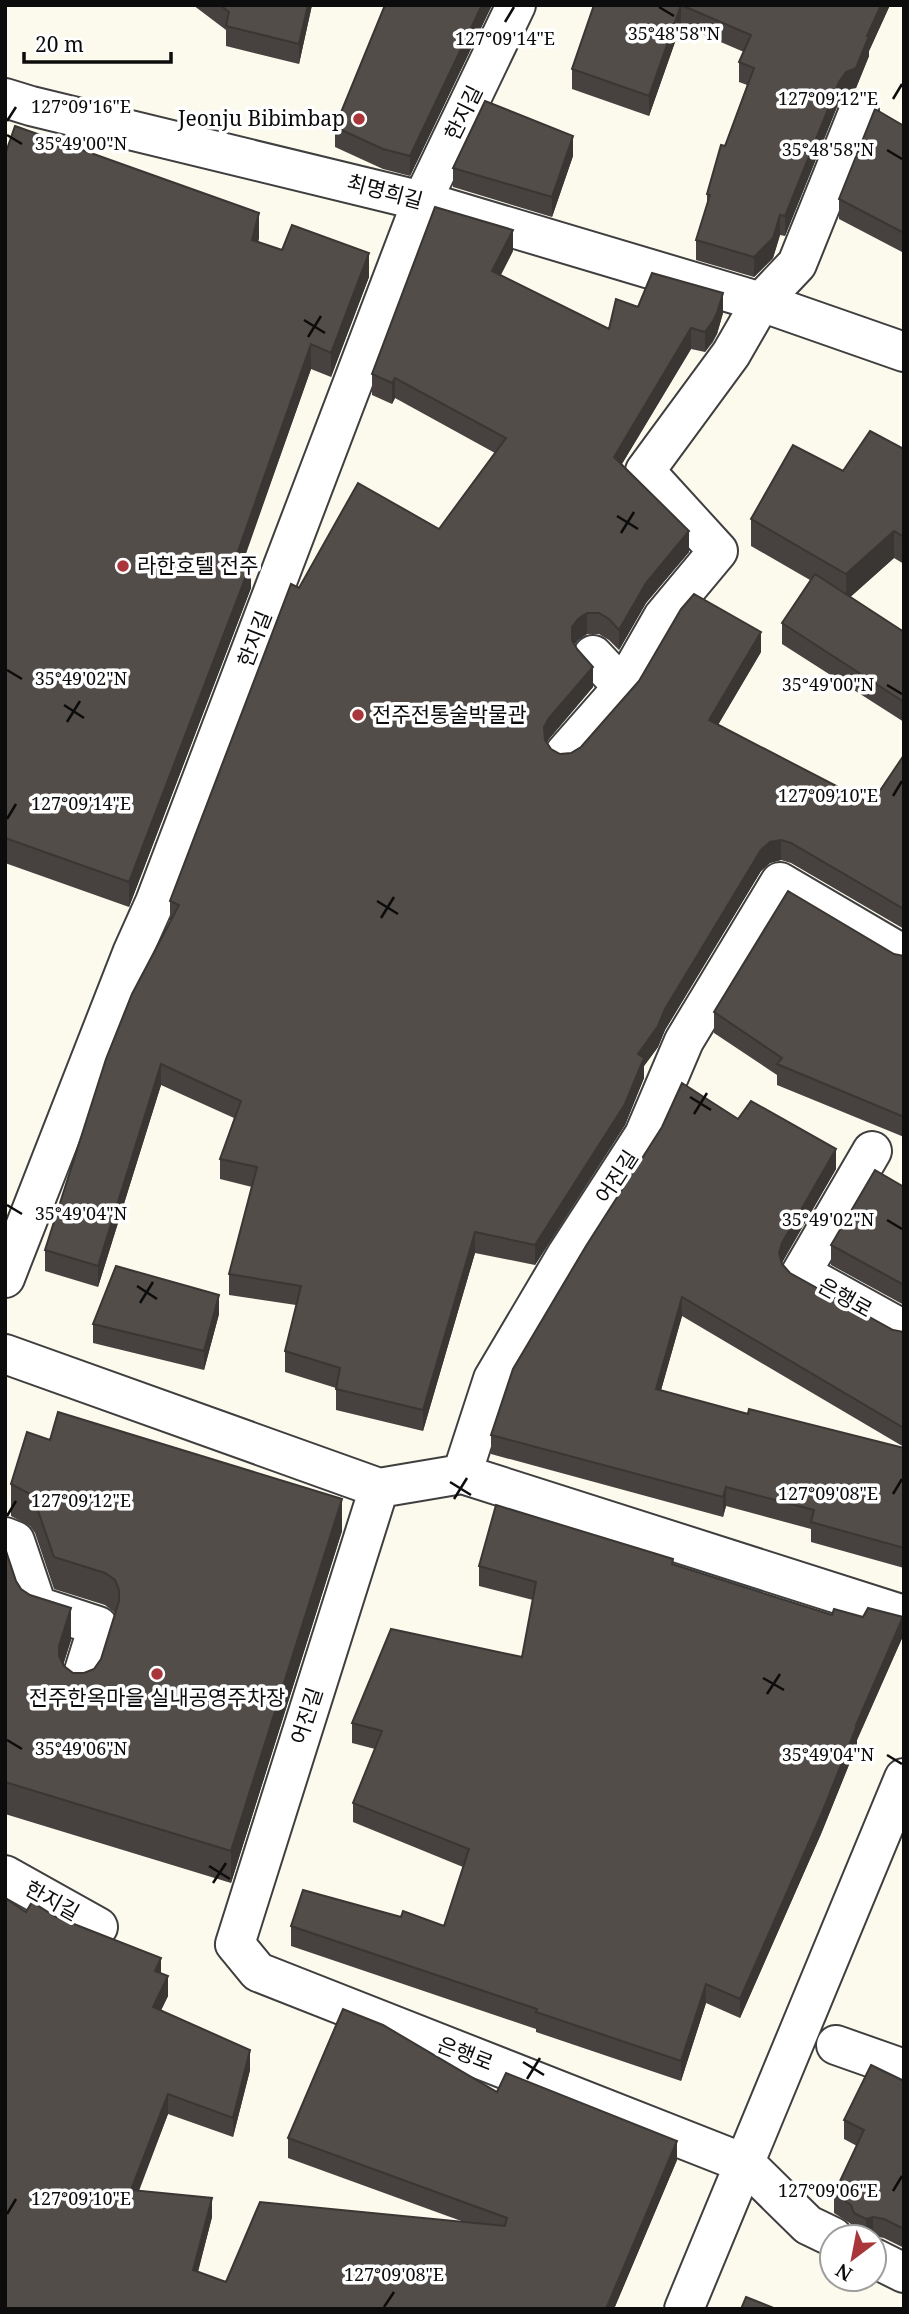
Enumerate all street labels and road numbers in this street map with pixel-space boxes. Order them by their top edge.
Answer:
street label: 한지길 [438,80,488,145]
street label: 최명희길 [344,168,426,215]
street label: 한지길 [231,607,278,671]
street label: 어진길 [589,1145,644,1208]
street label: 은행로 [813,1271,878,1323]
street label: 어진길 [284,1684,328,1748]
street label: 한지길 [20,1874,85,1926]
street label: 은행로 [433,2030,497,2077]

